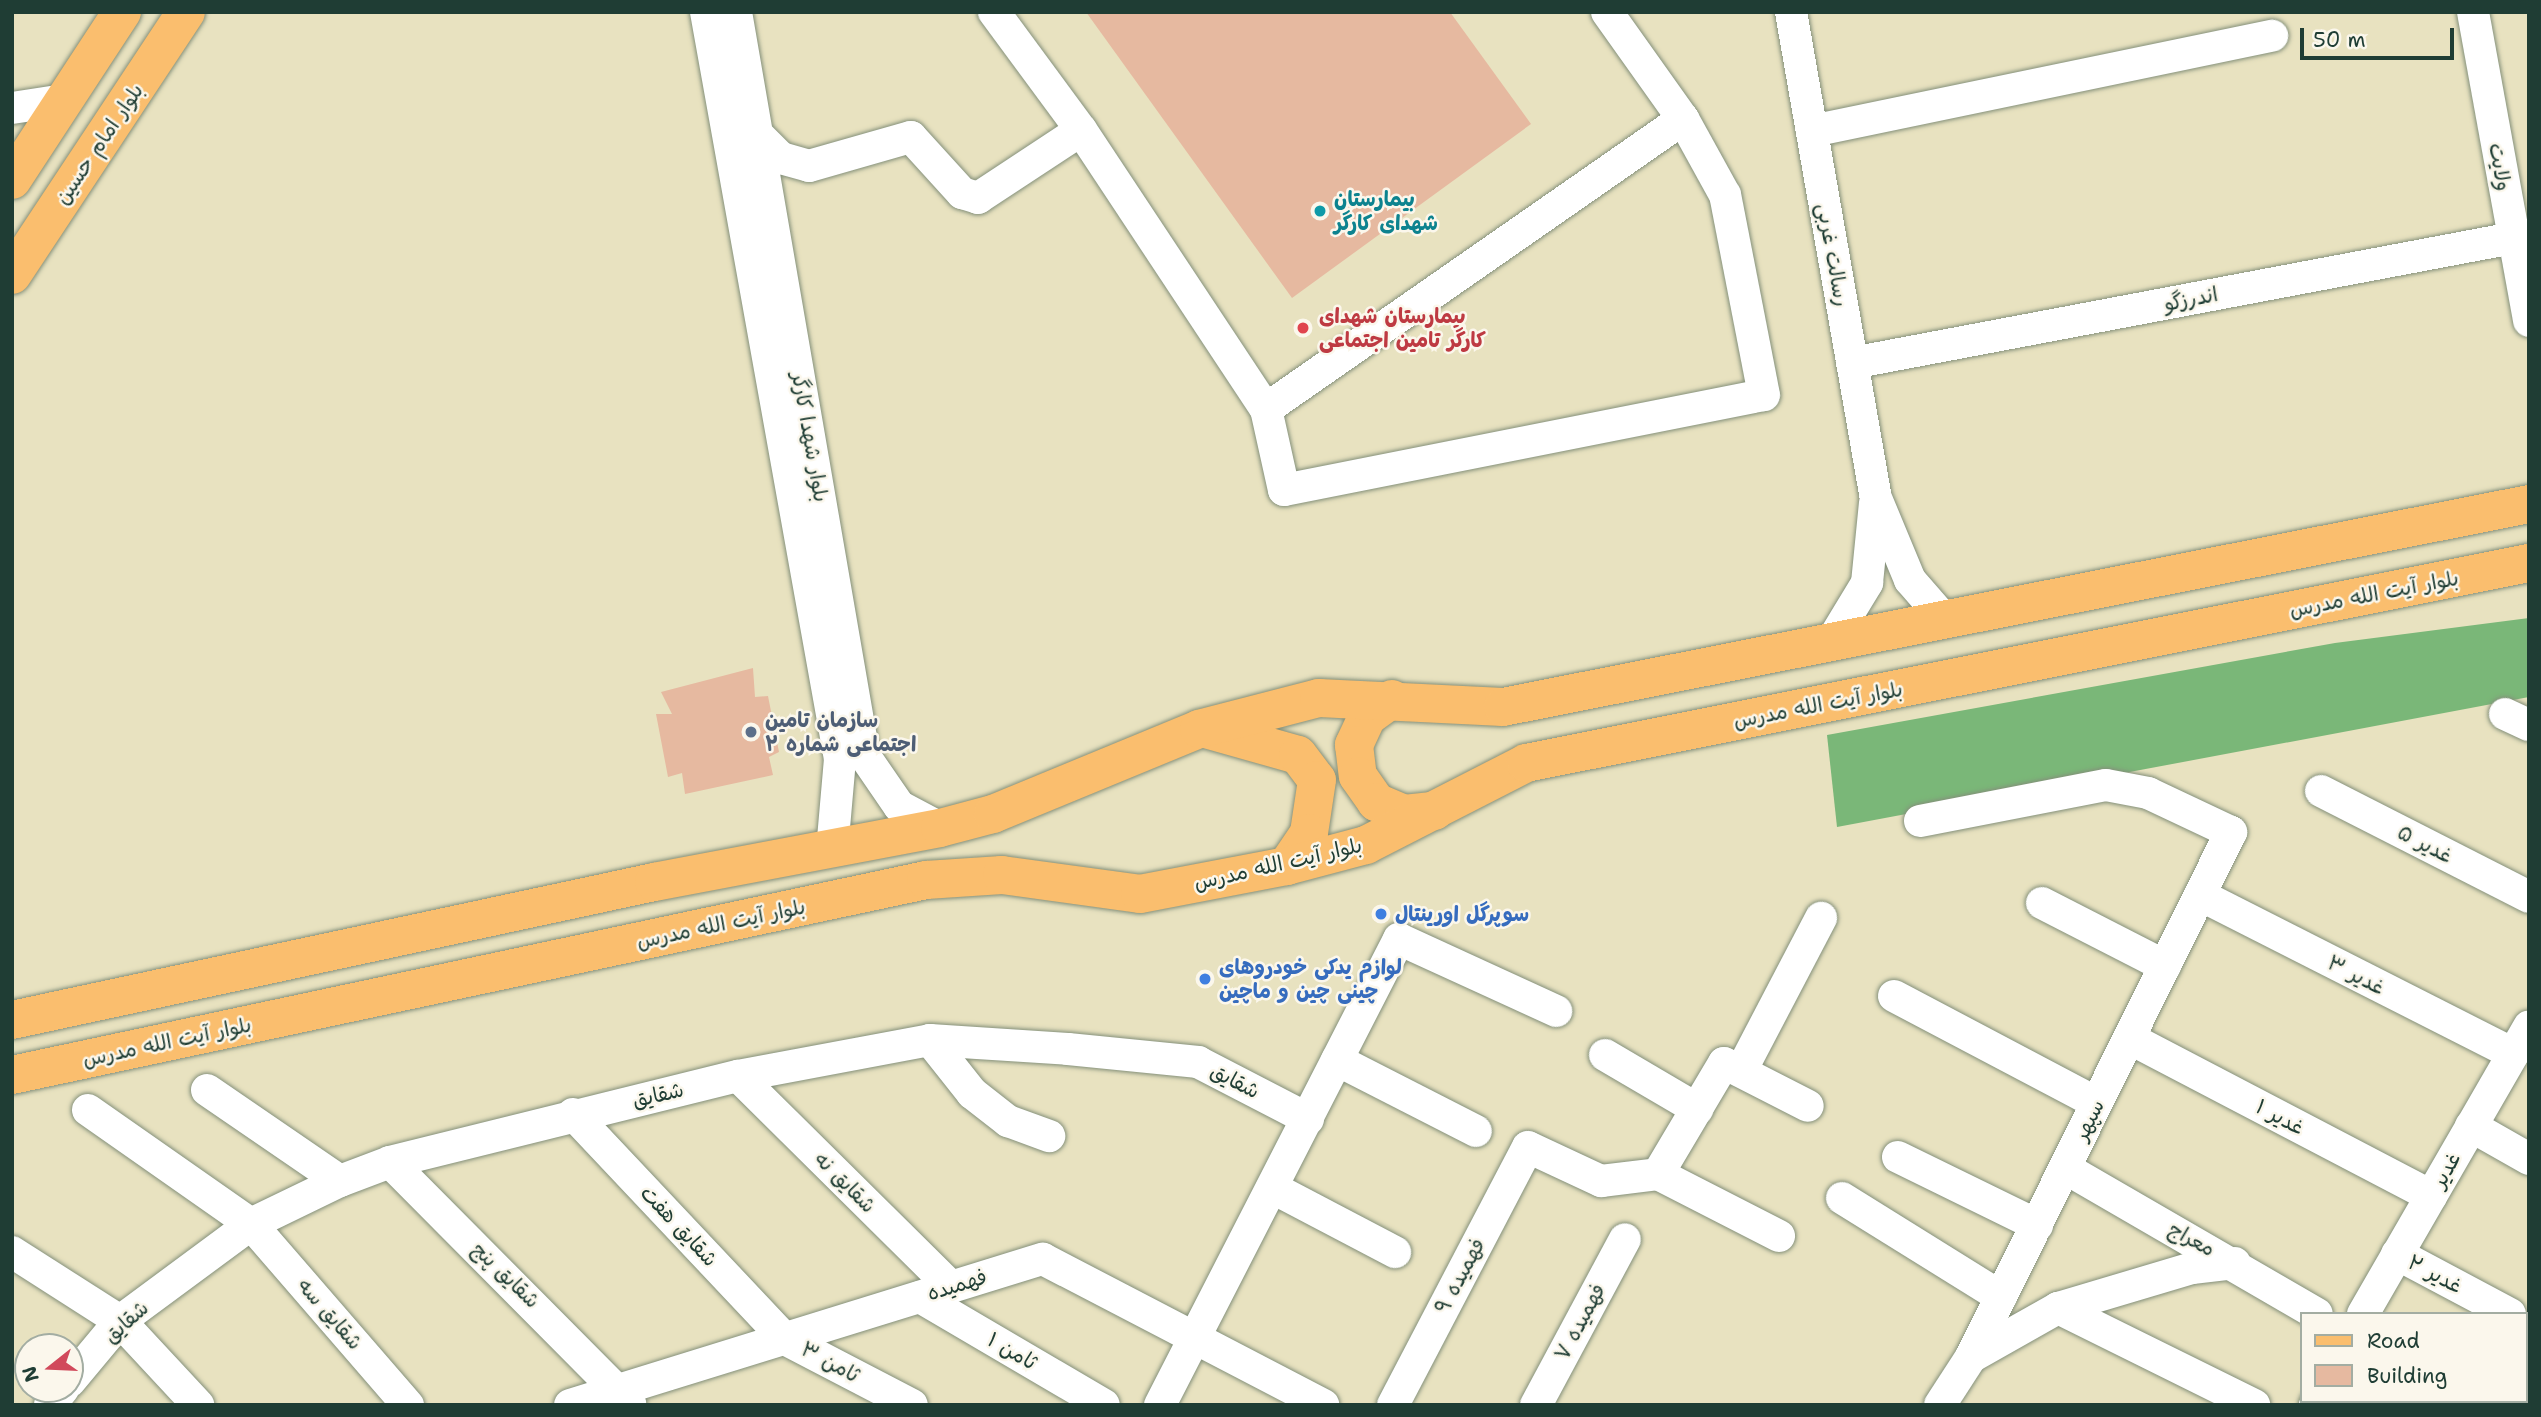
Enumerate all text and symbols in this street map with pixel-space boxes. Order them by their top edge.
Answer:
scale bar [2303,14,2457,58]
text: 50 m [2313,26,2366,54]
street label: بلوار امام حسین [49,79,149,209]
street label: ولایت [2483,141,2517,193]
place label: بیمارستان شهدای کارگر [1334,186,1438,236]
street label: رسالت غربی [1811,201,1855,309]
marker: بیمارستان شهدای کارگر [1312,203,1328,219]
street label: اندرزگو [2162,281,2220,317]
place label: بیمارستان شهدای کارگر تامین اجتماعی [1319,303,1486,353]
marker: بیمارستان شهدای کارگر تامین اجتماعی [1293,318,1313,338]
street label: بلوار شهدا کارگر [786,370,834,504]
street label: بلوار آیت الله مدرس [2287,565,2461,623]
street label: بلوار آیت الله مدرس [1731,676,1905,734]
place label: سازمان تامین اجتماعی شماره ۲ [765,707,916,757]
marker: سازمان تامین اجتماعی شماره ۲ [743,724,759,740]
street label: غدیر ۵ [2393,819,2457,869]
street label: بلوار آیت الله مدرس [1191,832,1365,896]
street label: بلوار آیت الله مدرس [634,894,808,954]
place label: سوپرگل اورینتال [1395,901,1529,927]
marker: سوپرگل اورینتال [1373,906,1389,922]
street label: غدیر ۳ [2323,950,2389,1000]
place label: لوازم یدکی خودروهای چینی چین و ماچین [1219,954,1402,1004]
marker: لوازم یدکی خودروهای چینی چین و ماچین [1197,971,1213,987]
street label: بلوار آیت الله مدرس [80,1012,254,1072]
street label: شقایق [1206,1058,1264,1104]
street label: شقایق [630,1077,686,1113]
street label: غدیر ۱ [2251,1094,2309,1140]
street label: سپهر [2068,1095,2110,1145]
street label: شقایق نه [809,1146,881,1218]
street label: غدیر [2426,1148,2466,1192]
street label: شقایق هفت [635,1180,723,1272]
street label: معراج [2164,1216,2220,1262]
street label: فهمیده ۹ [1430,1234,1490,1318]
street label: شقایق پنج [467,1237,545,1313]
street label: غدیر ۲ [2403,1249,2467,1299]
street label: فهمیده [924,1264,990,1306]
street label: شقایق سه [292,1273,368,1355]
street label: فهمیده ۷ [1549,1279,1611,1365]
street label: شقایق [98,1295,154,1349]
legend [2300,1312,2527,1403]
street label: ثامن ۱ [983,1327,1041,1375]
text: Road [2367,1327,2420,1355]
north arrow [14,1333,84,1403]
street label: ثامن ۳ [797,1336,863,1388]
text: Building [2367,1362,2447,1390]
text: N [16,1363,45,1385]

